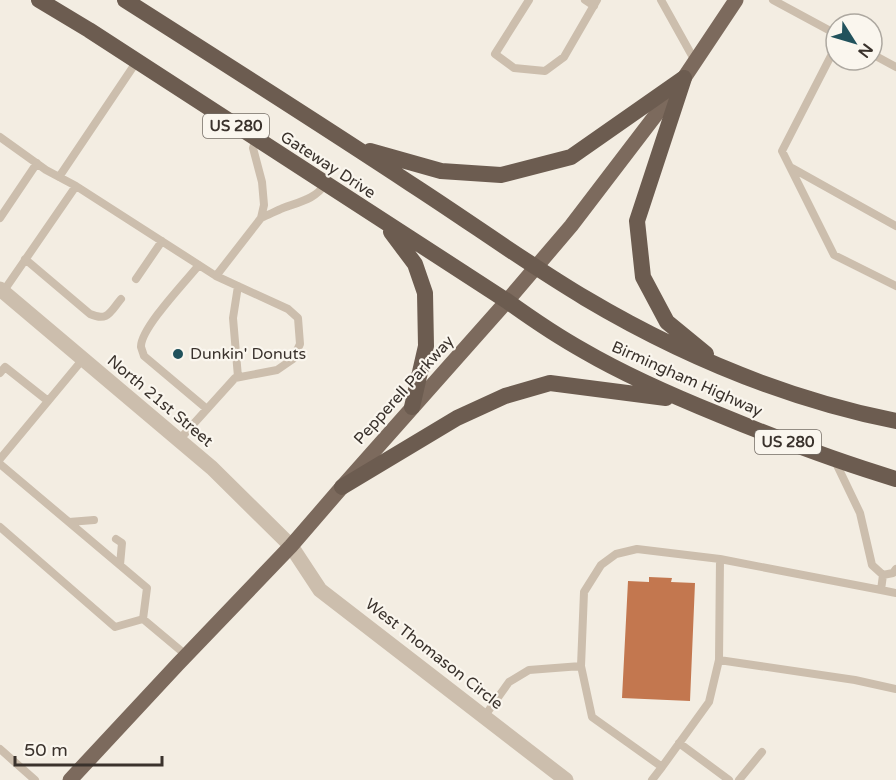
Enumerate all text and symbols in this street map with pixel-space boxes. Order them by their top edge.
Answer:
north arrow [824,12,884,72]
text: N [853,39,877,62]
road number: US 280 [203,114,269,138]
street label: Gateway Drive [277,127,379,203]
street label: Pepperell Parkway [350,331,459,449]
street label: Birmingham Highway [609,337,766,421]
place label: Dunkin' Donuts [190,344,306,364]
marker: Dunkin' Donuts [171,347,185,361]
street label: North 21st Street [103,351,217,451]
road number: US 280 [755,430,821,454]
street label: West Thomason Circle [361,594,507,714]
scale bar [15,729,162,767]
text: 50 m [24,739,68,761]

